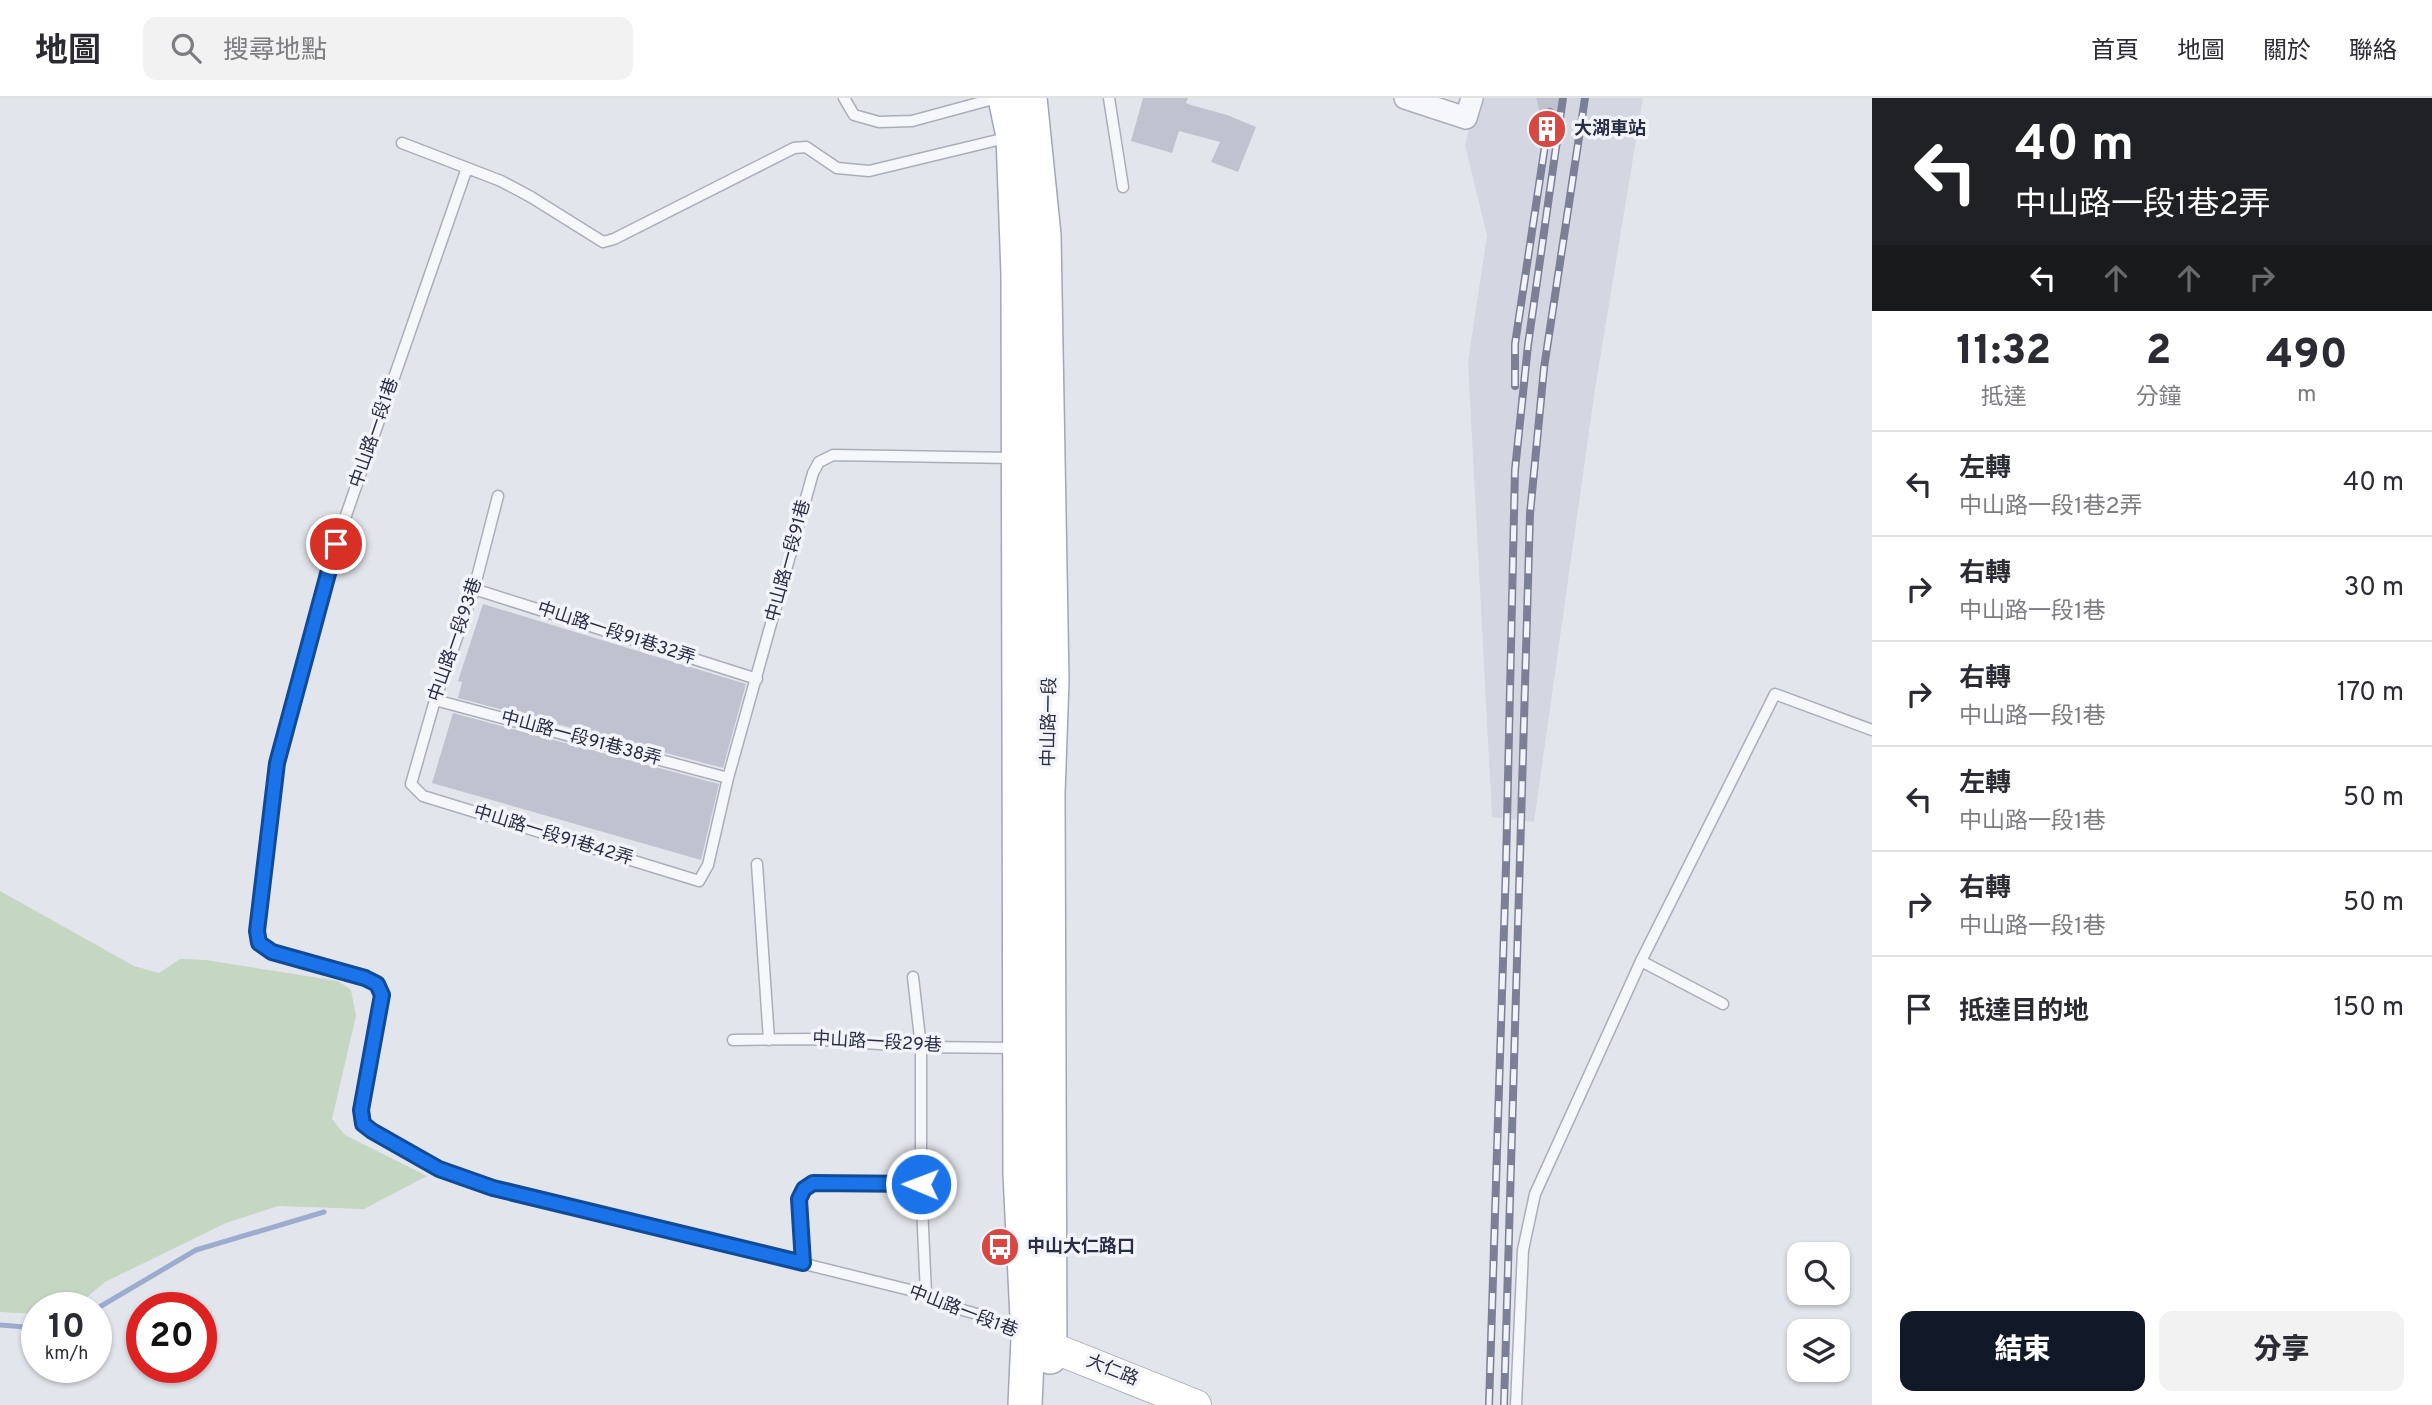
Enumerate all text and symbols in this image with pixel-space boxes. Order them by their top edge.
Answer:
search box [143,17,633,80]
icon: search [167,29,205,67]
text: 地圖 [35,32,101,74]
text: 搜尋地點 [223,35,327,68]
text: 首頁 [2091,37,2139,67]
text: 地圖 [2177,37,2225,67]
text: 關於 [2263,37,2311,67]
text: 聯絡 [2349,37,2397,67]
building icon: 大湖車站 [1526,108,1568,150]
text: 40 m [2015,116,2134,178]
place label: 大湖車站 [1574,118,1646,141]
icon: left [1900,126,1991,217]
text: 中山路一段1巷2弄 [2015,186,2271,226]
icon: left [2024,259,2062,297]
icon: ahead [2097,259,2135,297]
icon: ahead [2170,259,2208,297]
icon: right [2243,259,2281,297]
text: 11:32 [1956,326,2051,379]
text: 2 [2146,326,2171,379]
text: 490 [2266,330,2348,383]
street label: 中山路一段1巷 [345,375,405,491]
text: m [2297,381,2317,410]
text: 抵達 [1981,384,2027,413]
text: 分鐘 [2136,384,2182,413]
text: 左轉 [1959,453,2011,486]
icon: left [1900,465,1938,503]
text: 40 m [2343,467,2404,500]
text: 中山路一段1巷2弄 [1959,493,2143,522]
street label: 中山路一段91巷 [762,497,816,625]
pin [306,514,366,574]
icon: arrive [317,525,355,563]
text: 右轉 [1959,558,2011,591]
icon: right [1900,570,1938,608]
text: 30 m [2344,572,2404,605]
street label: 中山路一段93巷 [424,575,488,705]
street label: 中山路一段91巷32弄 [534,598,698,670]
text: 中山路一段1巷 [1959,598,2106,627]
text: 右轉 [1959,663,2011,696]
icon: right [1900,675,1938,713]
street label: 中山路一段 [1038,677,1062,767]
text: 170 m [2337,677,2404,710]
text: 中山路一段1巷 [1959,703,2106,732]
street label: 中山路一段91巷38弄 [498,707,664,771]
text: 左轉 [1959,768,2011,801]
icon: left [1900,780,1938,818]
text: 50 m [2343,782,2404,815]
street label: 中山路一段91巷42弄 [470,801,636,871]
text: 中山路一段1巷 [1959,808,2106,837]
text: 右轉 [1959,873,2011,906]
icon: right [1900,885,1938,923]
text: 50 m [2343,887,2404,920]
text: 中山路一段1巷 [1959,913,2106,942]
icon: arrive [1900,990,1938,1028]
text: 150 m [2333,992,2404,1025]
text: 抵達目的地 [1959,996,2089,1029]
street label: 中山路一段29巷 [812,1028,942,1058]
position arrow [884,1147,958,1221]
bus stop icon: 中山大仁路口 [979,1226,1021,1268]
place label: 中山大仁路口 [1027,1236,1135,1259]
map controls [1787,1242,1850,1382]
button: search [1787,1242,1850,1305]
street label: 中山路一段1巷 [905,1281,1021,1343]
speed limit sign: 20 [126,1292,217,1383]
text: 10 [48,1306,85,1350]
button: 結束 [1900,1311,2145,1391]
button: 分享 [2159,1311,2404,1391]
button: layers [1787,1319,1850,1382]
text: km/h [45,1343,88,1366]
street label: 大仁路 [1083,1350,1141,1392]

